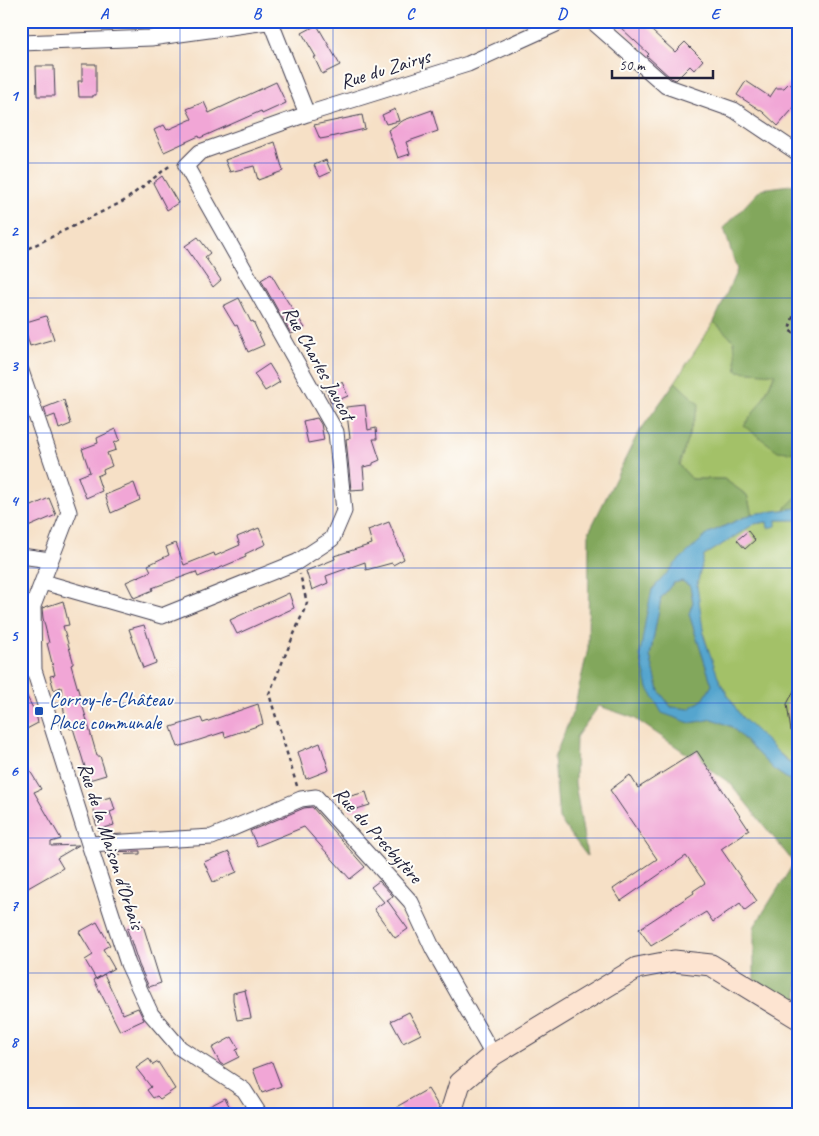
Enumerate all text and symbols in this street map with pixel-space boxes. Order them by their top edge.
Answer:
text: A [100,4,110,24]
text: B [253,4,263,24]
text: C [406,4,416,24]
text: D [557,4,568,24]
text: E [711,4,722,24]
street label: Rue du Zairys [337,43,435,94]
scale bar [612,48,713,80]
text: 50 m [619,56,646,75]
text: 1 [10,86,19,106]
text: 2 [10,221,19,241]
street label: Rue Charles Jaucot [277,301,362,428]
text: 3 [10,356,19,376]
text: 4 [10,491,19,511]
text: 5 [11,626,20,646]
place label: Corroy-le-Château Place communale [49,687,174,735]
marker: Corroy-le-Château Place communale [33,705,45,717]
street label: Rue de la Maison d'Orbais [72,759,150,935]
text: 6 [10,761,19,781]
street label: Rue du Presbytère [328,782,429,889]
text: 7 [10,896,19,916]
text: 8 [10,1032,19,1052]

